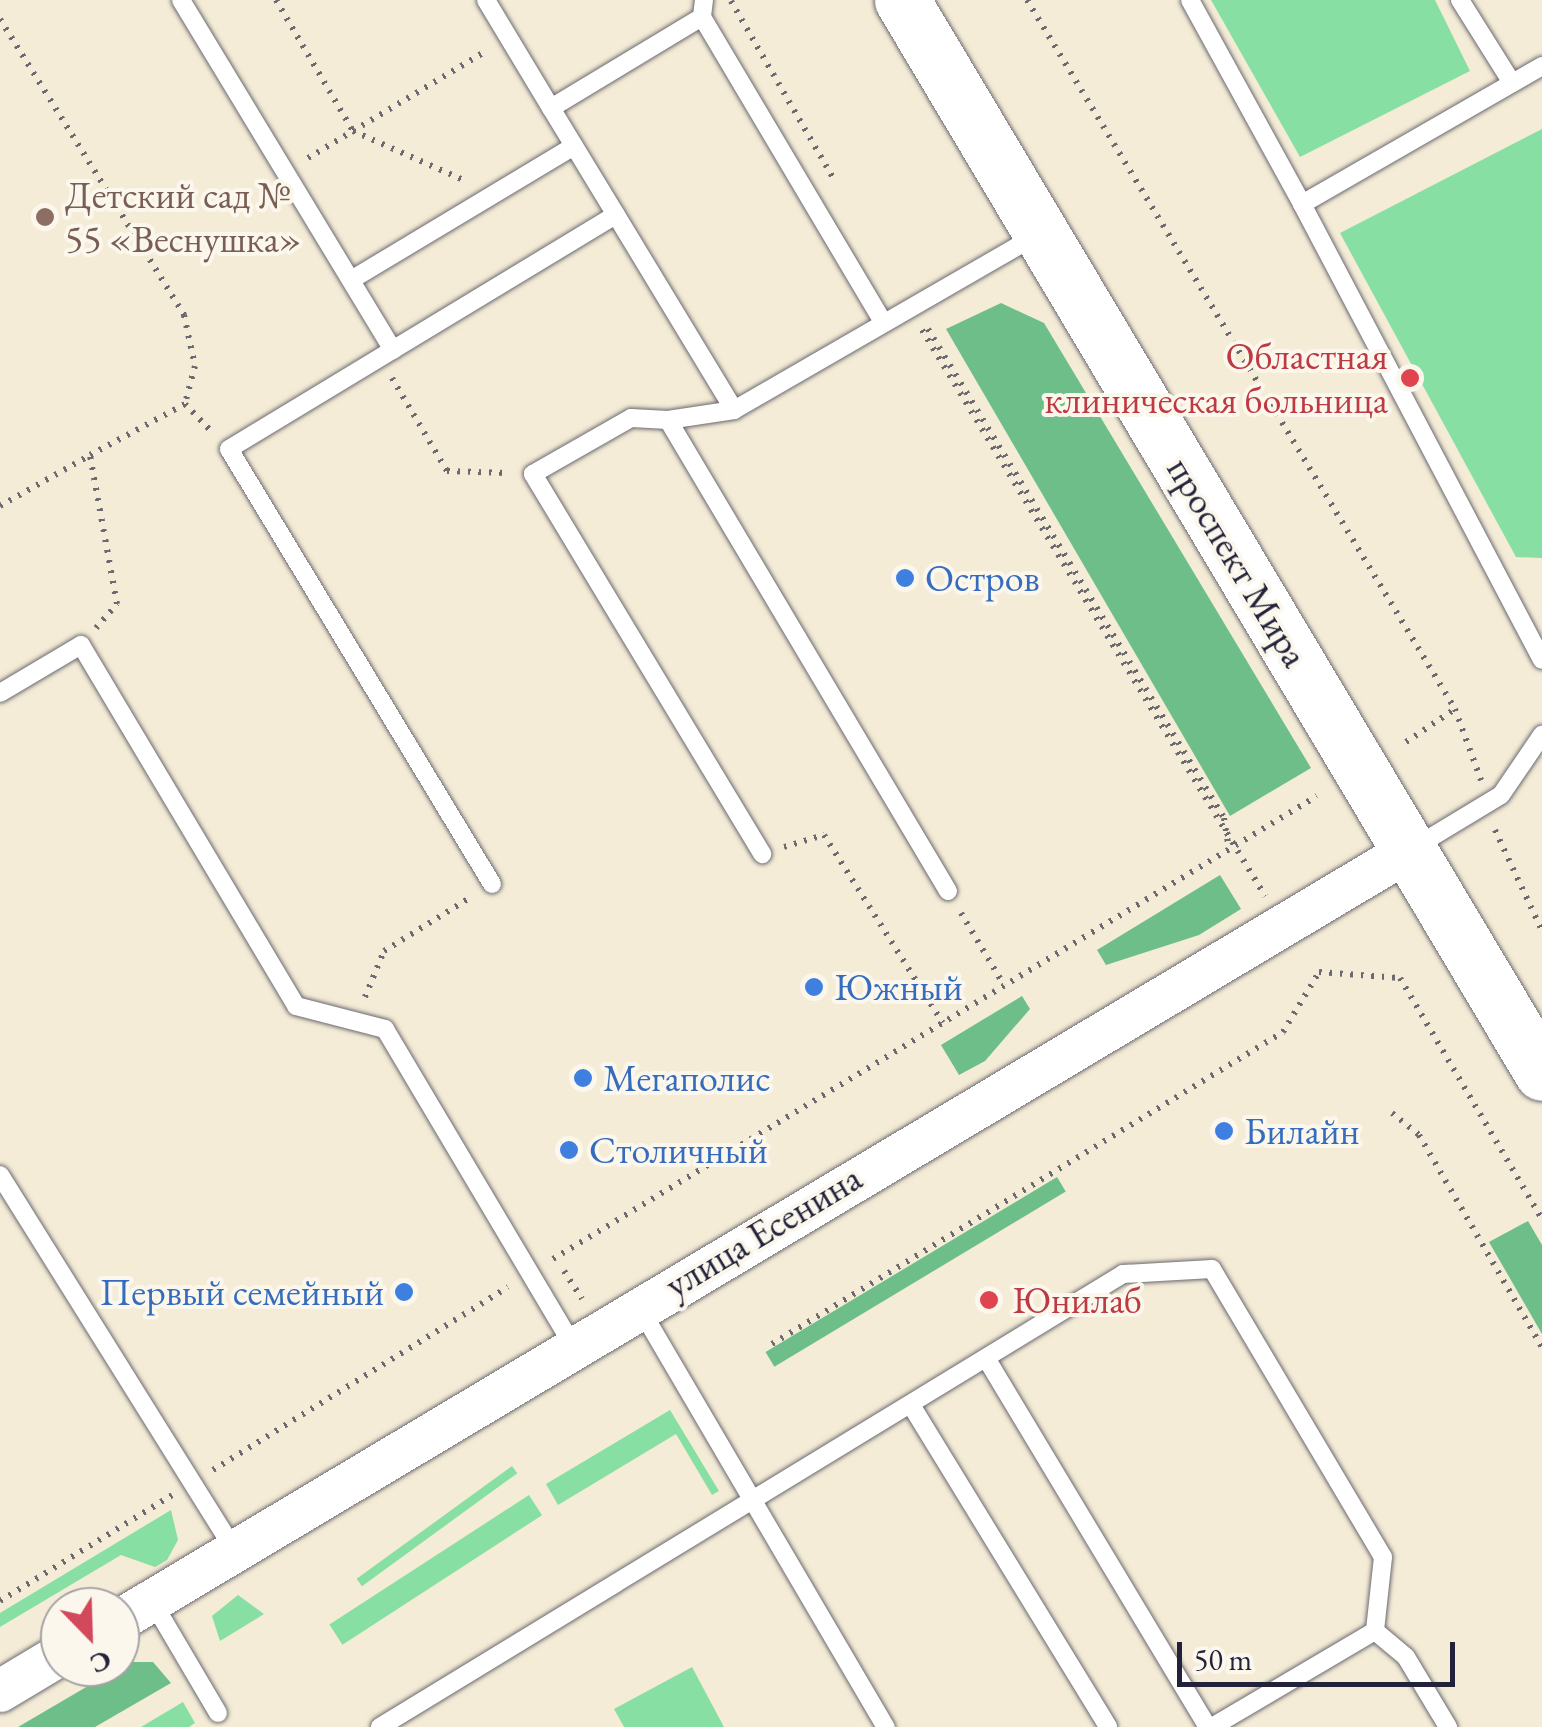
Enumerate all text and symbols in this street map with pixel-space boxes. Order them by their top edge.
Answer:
place label: Детский сад № 55 «Веснушка» [65,172,301,262]
marker: Детский сад № 55 «Веснушка» [34,206,56,228]
place label: Областная клиническая больница [1044,333,1388,422]
marker: Областная клиническая больница [1397,365,1423,391]
street label: проспект Мира [1158,449,1318,675]
place label: Остров [925,555,1040,601]
marker: Остров [894,567,916,589]
place label: Южный [834,964,963,1010]
marker: Южный [803,976,825,998]
place label: Мегаполис [603,1055,771,1101]
marker: Мегаполис [572,1067,594,1089]
place label: Билайн [1244,1108,1360,1154]
marker: Билайн [1213,1120,1235,1142]
place label: Столичный [589,1127,768,1173]
marker: Столичный [558,1139,580,1161]
street label: улица Есенина [656,1155,870,1307]
place label: Первый семейный [100,1269,384,1315]
place label: Юнилаб [1012,1277,1142,1323]
marker: Первый семейный [393,1281,415,1303]
marker: Юнилаб [976,1287,1002,1313]
north arrow [40,1587,140,1687]
scale bar [1182,1622,1460,1684]
text: 50 m [1194,1640,1252,1679]
text: С [85,1642,117,1683]

